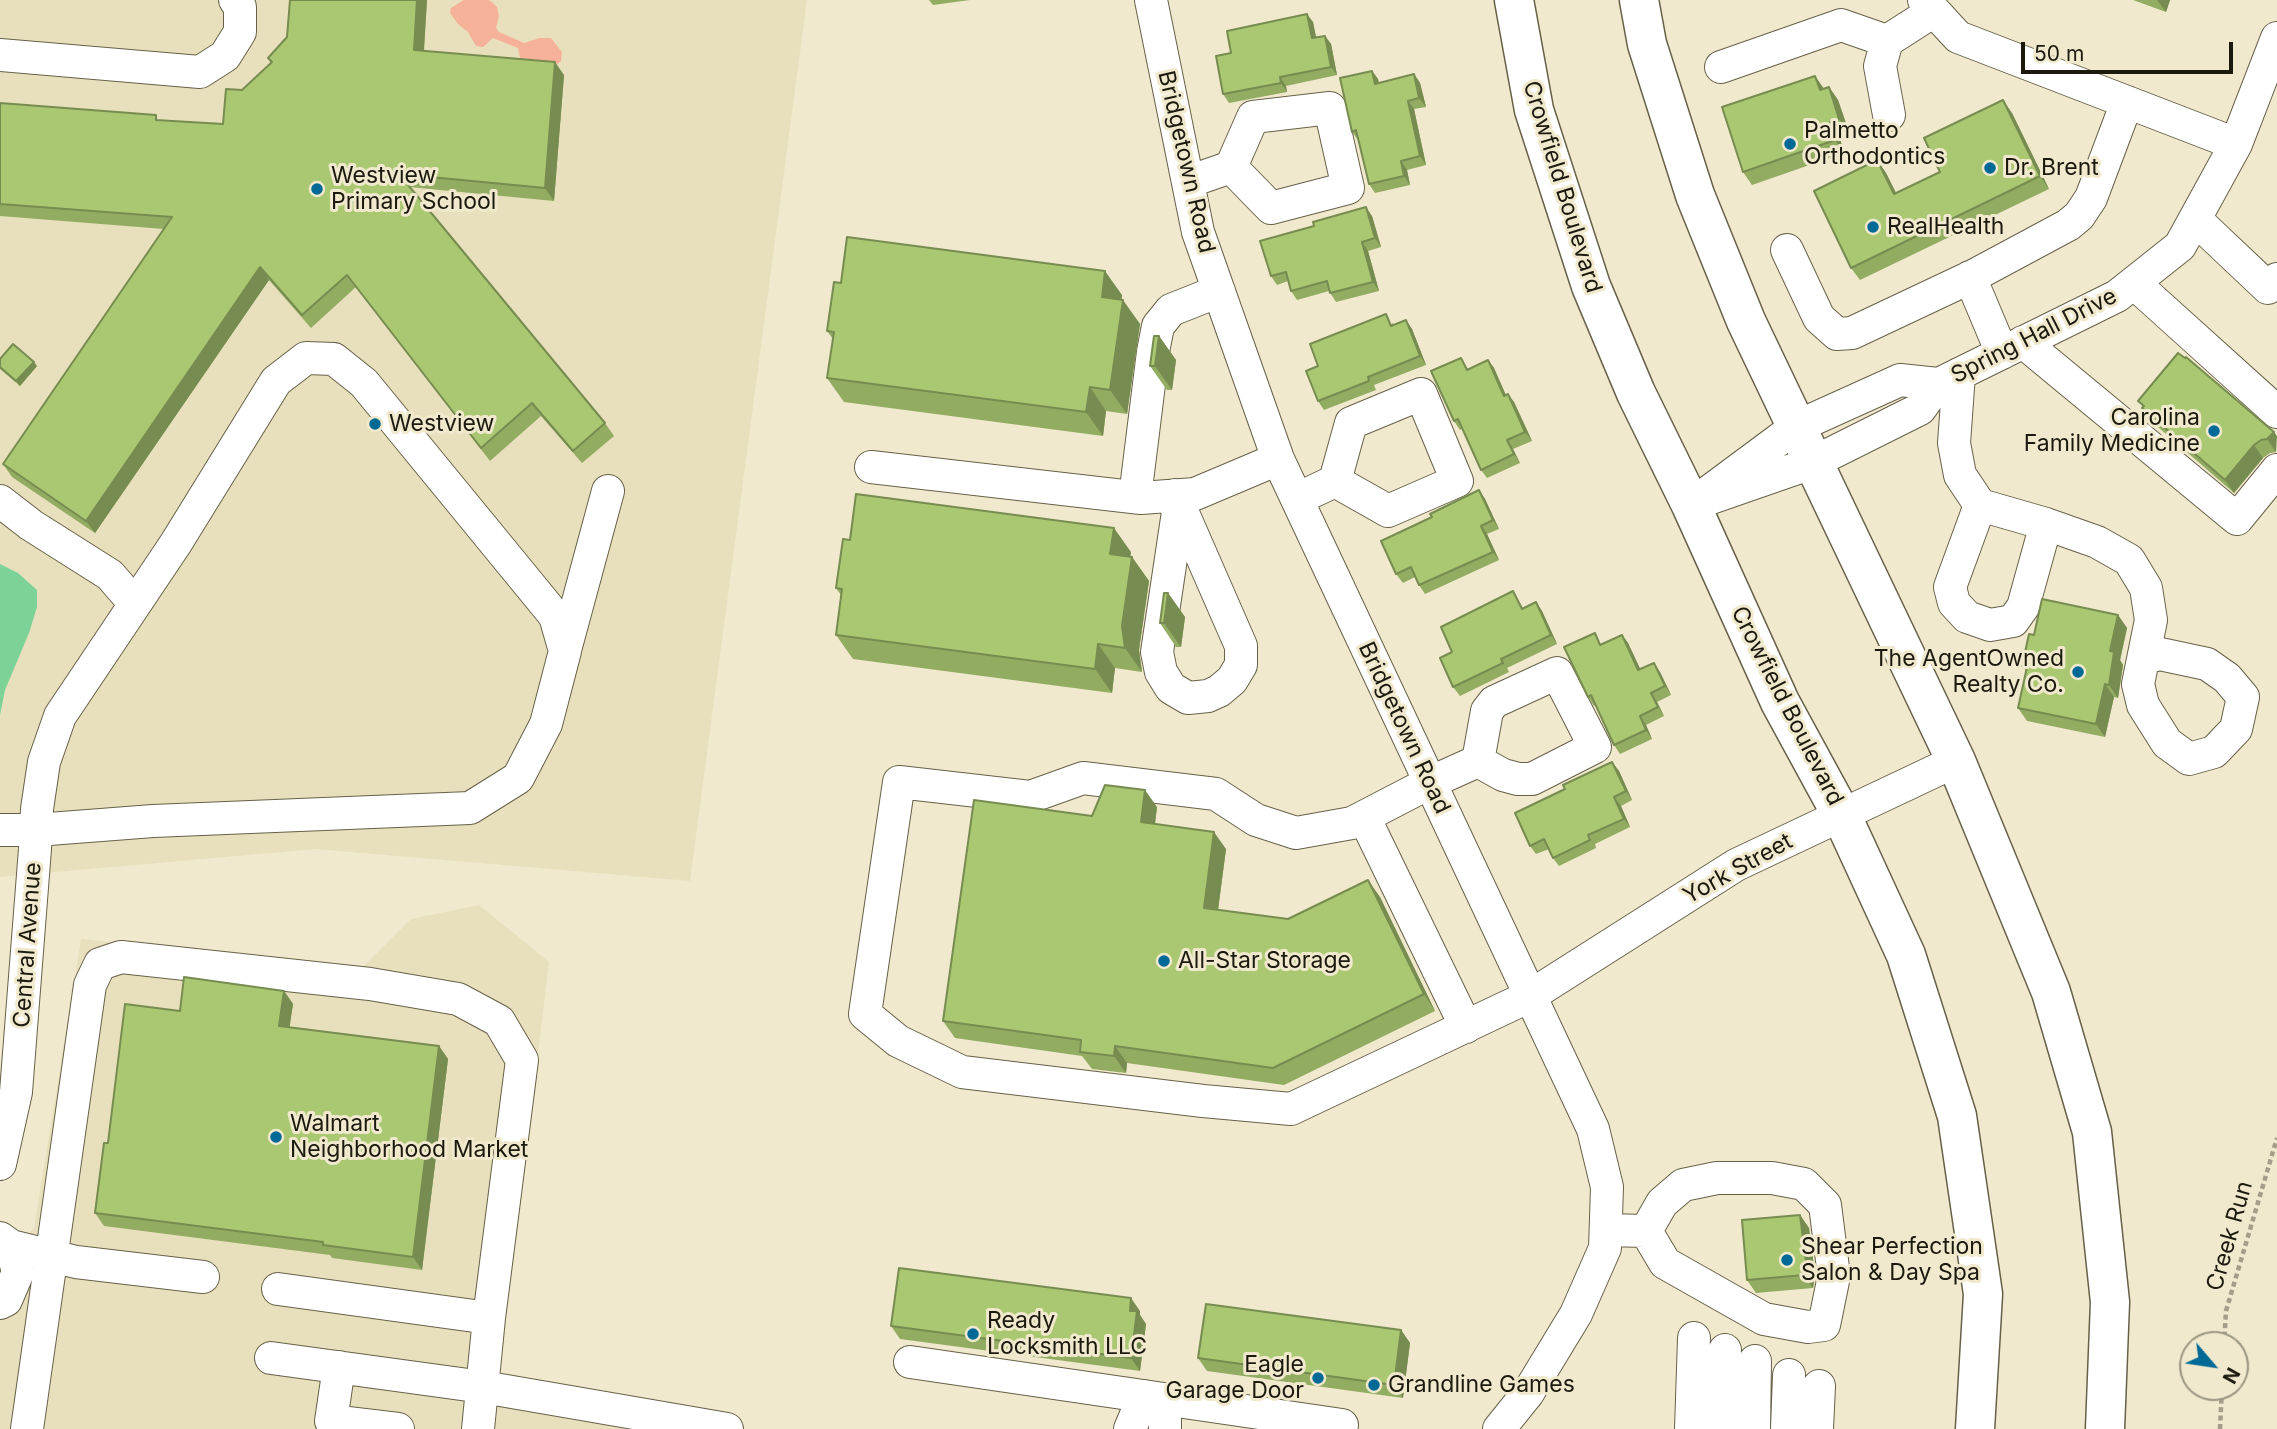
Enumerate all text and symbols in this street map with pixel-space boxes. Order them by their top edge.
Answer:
scale bar [2025,28,2237,72]
text: 50 m [2034,41,2084,66]
street label: Bridgetown Road [1152,68,1220,256]
street label: Crowfield Boulevard [1517,78,1607,296]
place label: Palmetto Orthodontics [1804,117,1945,171]
marker: Palmetto Orthodontics [1782,136,1798,152]
place label: Dr. Brent [2004,154,2099,182]
marker: Dr. Brent [1982,160,1998,176]
place label: Westview Primary School [331,162,496,216]
marker: Westview Primary School [309,181,325,197]
place label: RealHealth [1887,213,2004,241]
marker: RealHealth [1865,219,1881,235]
street label: Spring Hall Drive [1947,282,2121,390]
place label: Carolina Family Medicine [2024,404,2200,458]
place label: Westview [389,410,494,438]
marker: Westview [367,416,383,432]
marker: Carolina Family Medicine [2206,423,2222,439]
street label: Crowfield Boulevard [1725,602,1849,810]
street label: Bridgetown Road [1352,638,1456,818]
place label: The AgentOwned Realty Co. [1874,645,2064,699]
marker: The AgentOwned Realty Co. [2070,664,2086,680]
street label: York Street [1679,828,1797,910]
street label: Central Avenue [8,861,48,1029]
place label: All-Star Storage [1178,947,1351,975]
marker: All-Star Storage [1156,953,1172,969]
place label: Walmart Neighborhood Market [290,1110,528,1164]
marker: Walmart Neighborhood Market [268,1129,284,1145]
street label: Creek Run [2201,1178,2259,1294]
place label: Shear Perfection Salon & Day Spa [1801,1233,1983,1287]
marker: Shear Perfection Salon & Day Spa [1779,1252,1795,1268]
place label: Ready Locksmith LLC [987,1307,1147,1361]
marker: Ready Locksmith LLC [965,1326,981,1342]
north arrow [2179,1331,2249,1401]
place label: Eagle Garage Door [1166,1351,1304,1405]
text: N [2217,1364,2245,1387]
marker: Eagle Garage Door [1310,1370,1326,1386]
place label: Grandline Games [1388,1371,1575,1399]
marker: Grandline Games [1366,1377,1382,1393]

